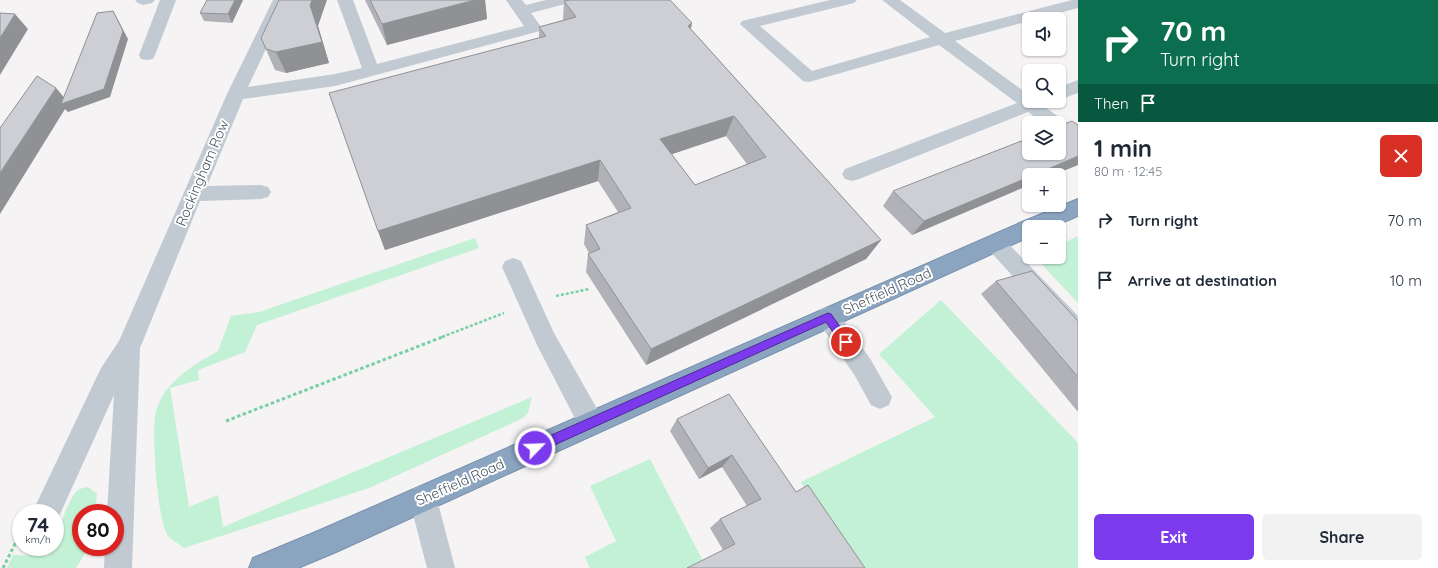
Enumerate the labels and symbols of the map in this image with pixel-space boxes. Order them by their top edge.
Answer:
street label: Rockingham Row [172,117,233,229]
street label: Sheffield Road [840,263,934,319]
pin [829,325,863,359]
position arrow [514,427,556,469]
street label: Sheffield Road [413,454,507,510]
speed limit sign: 80 [72,504,124,556]

